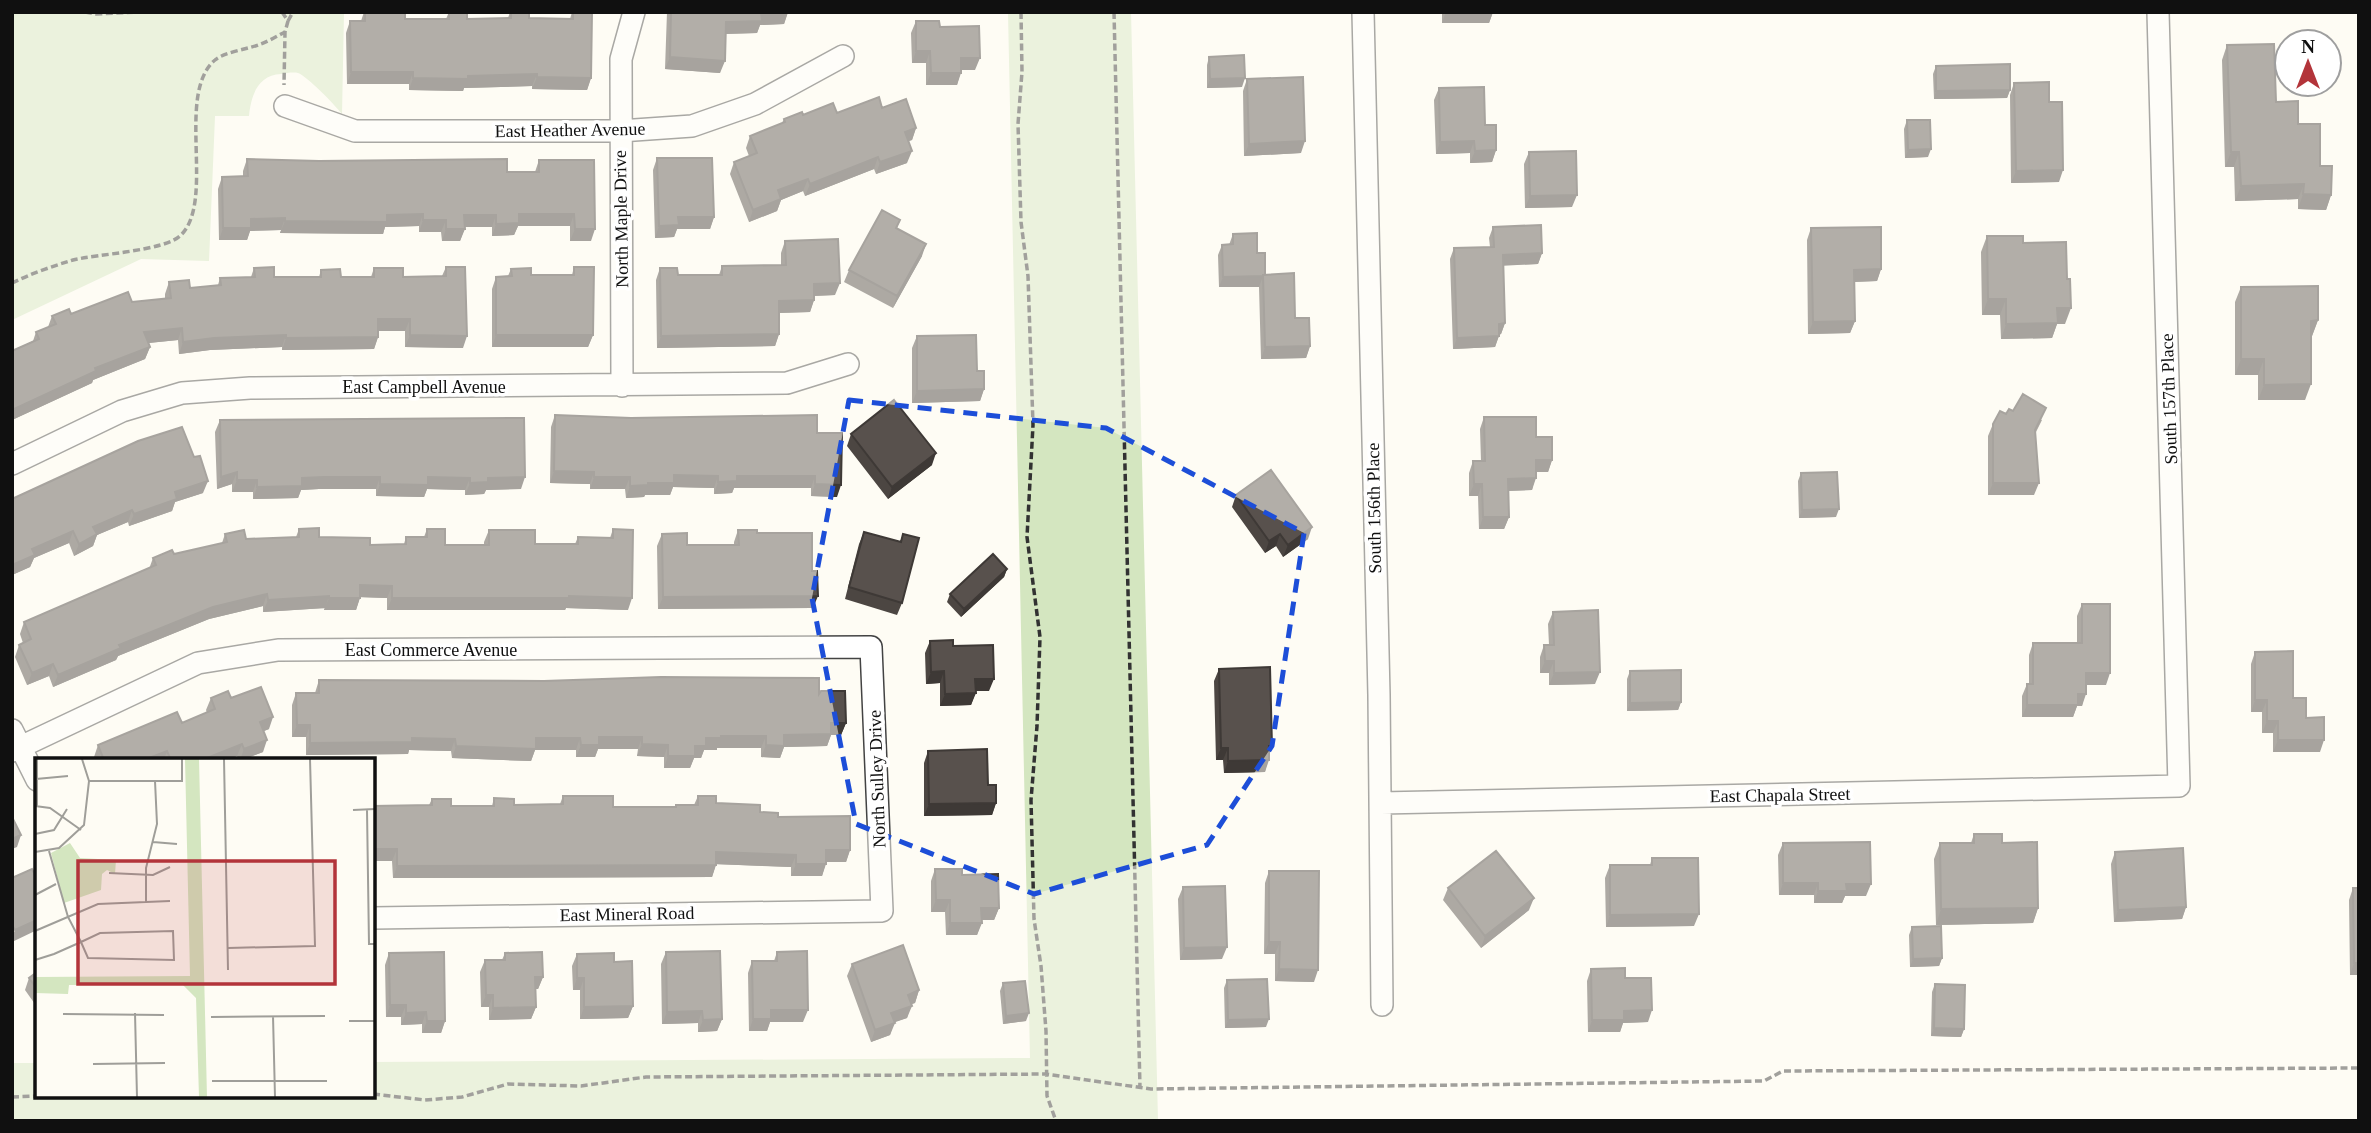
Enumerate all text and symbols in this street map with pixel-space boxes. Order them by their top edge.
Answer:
north arrow [2273,28,2343,98]
text: N [2301,36,2315,57]
street label: East Heather Avenue [495,119,645,141]
street label: North Maple Drive [610,150,632,288]
street label: South 157th Place [2157,333,2181,465]
street label: East Campbell Avenue [342,377,506,397]
street label: South 156th Place [1363,442,1385,574]
street label: East Commerce Avenue [345,640,517,660]
street label: North Sulley Drive [865,710,889,848]
inset map [35,758,374,1098]
street label: East Chapala Street [1709,784,1851,806]
street label: East Mineral Road [559,903,695,925]

